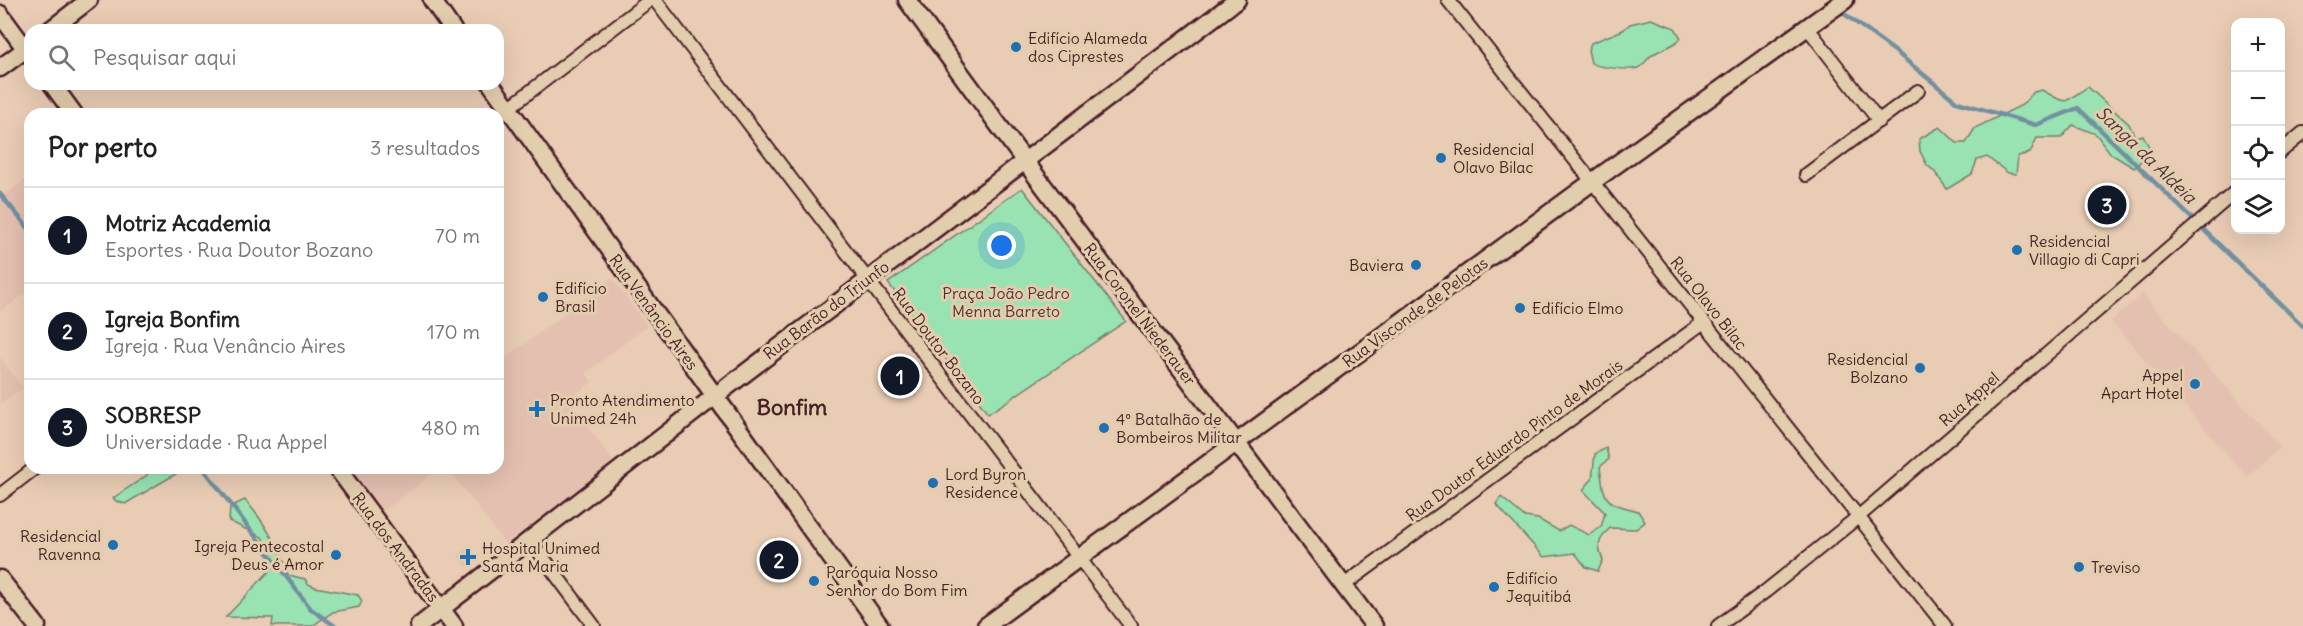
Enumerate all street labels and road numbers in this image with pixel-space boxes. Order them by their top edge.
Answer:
street label: Rua Coronel Niederauer [1080,239,1200,390]
street label: Rua Venâncio Aires [605,250,703,374]
street label: Rua Olavo Bilac [1666,252,1752,354]
street label: Rua Visconde de Pelotas [1338,253,1492,371]
street label: Rua Barão do Triunfo [759,256,893,364]
street label: Rua Doutor Bozano [889,284,989,408]
street label: Rua Doutor Eduardo Pinto de Morais [1402,355,1626,525]
street label: Rua Appel [1935,367,2003,431]
street label: Rua dos Andradas [348,488,444,606]

